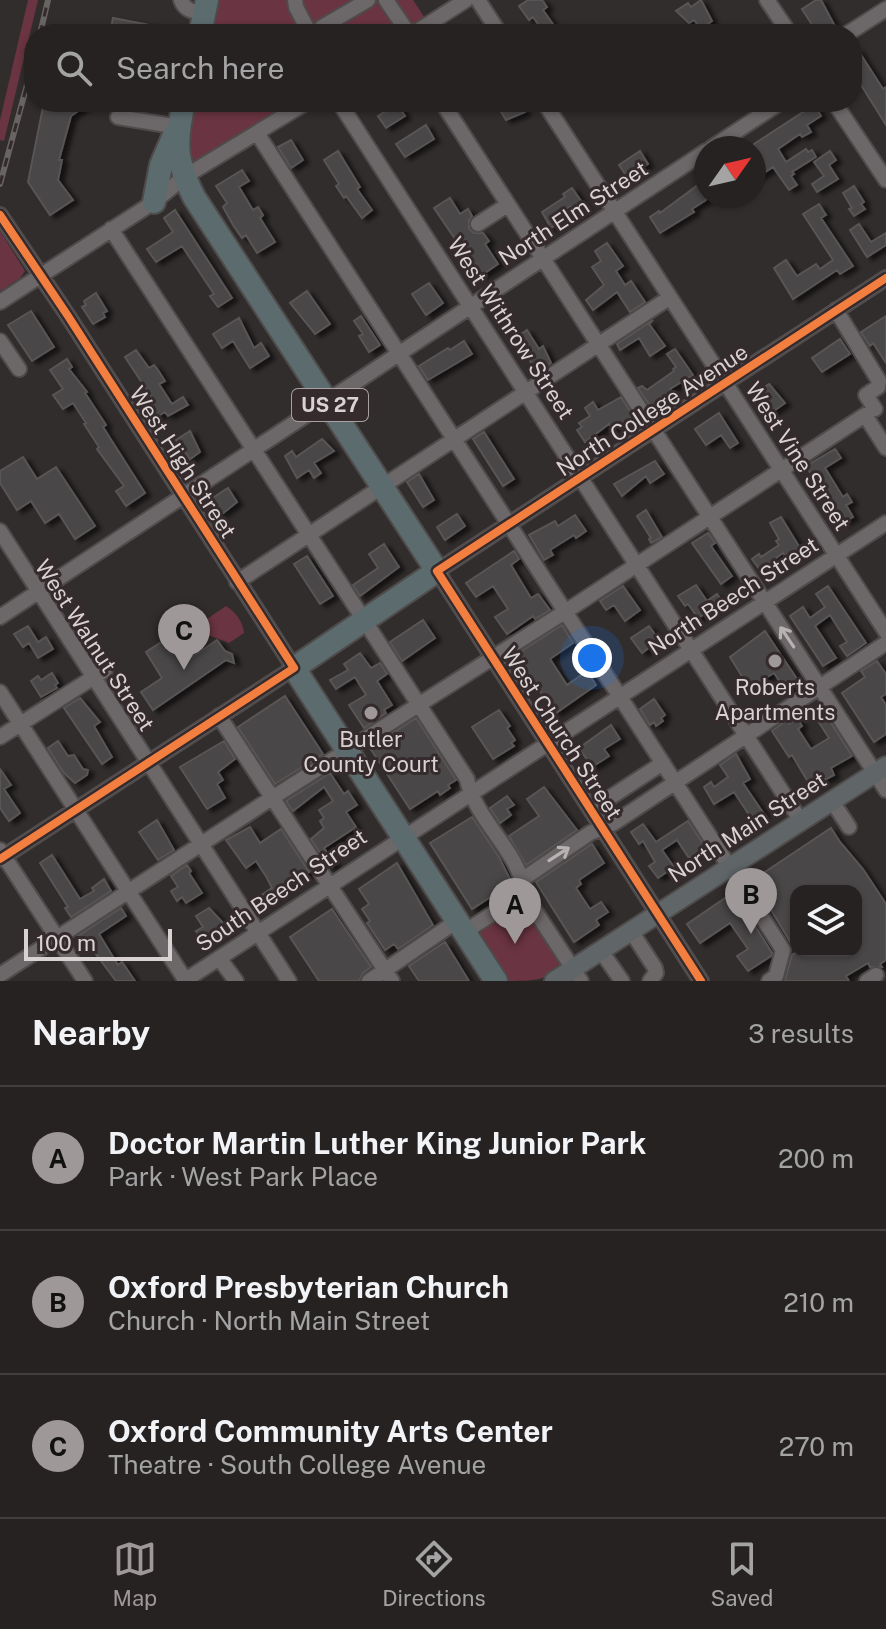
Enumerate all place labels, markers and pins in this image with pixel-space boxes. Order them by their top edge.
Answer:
pin: C [158,604,210,670]
marker: Roberts Apartments [766,652,784,670]
place label: Roberts Apartments [715,674,835,725]
marker: Butler County Court [362,704,380,722]
place label: Butler County Court [303,726,439,777]
pin: B [725,868,777,934]
pin: A [489,878,541,944]

